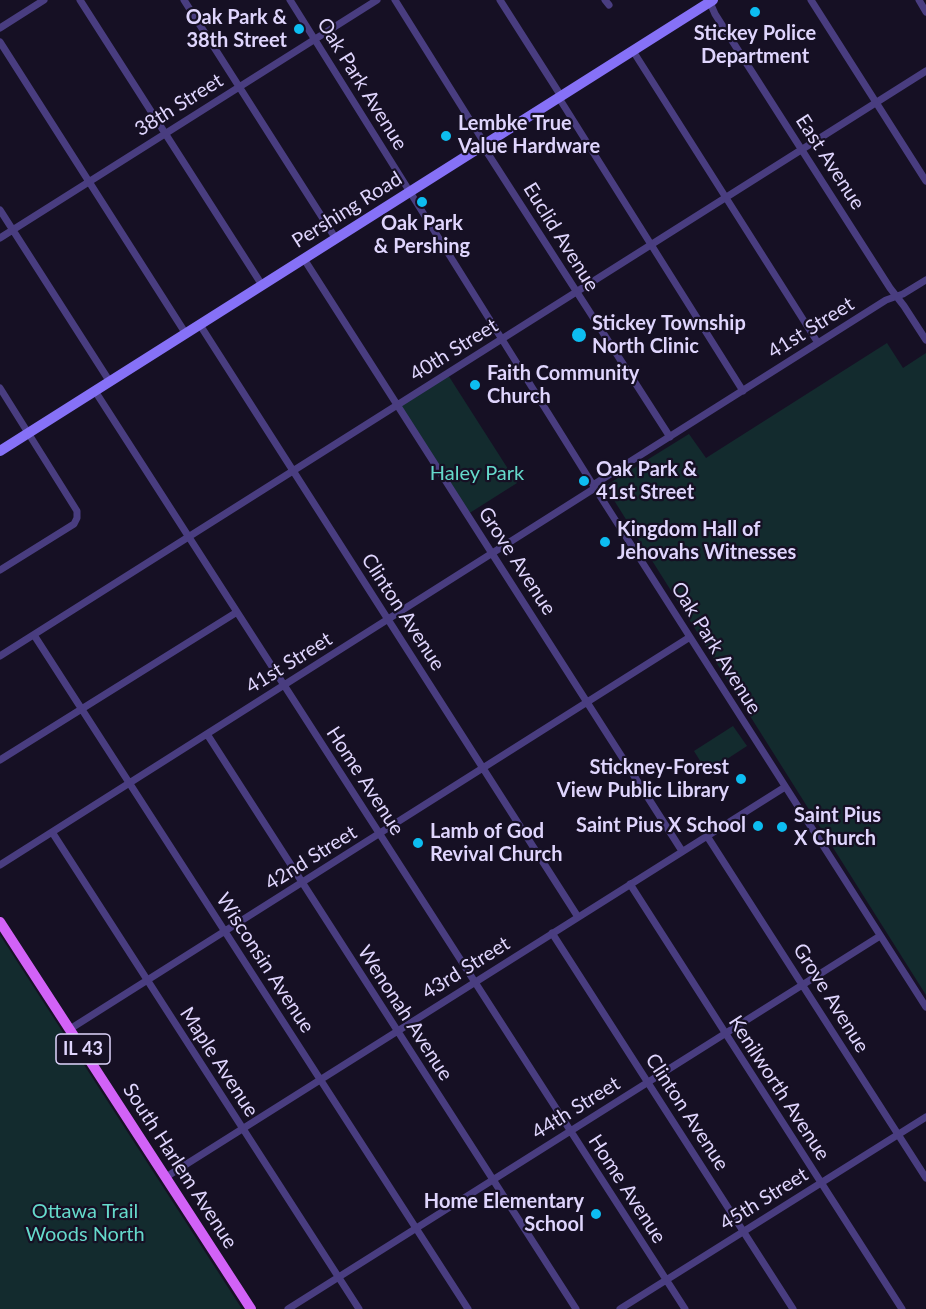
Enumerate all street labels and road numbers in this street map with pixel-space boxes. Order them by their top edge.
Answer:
street label: Oak Park Avenue [312,13,412,155]
street label: 38th Street [131,69,227,141]
street label: East Avenue [790,110,870,214]
street label: Pershing Road [288,167,406,253]
street label: Euclid Avenue [518,178,604,296]
street label: 41st Street [764,292,858,364]
street label: 40th Street [406,314,502,386]
street label: Grove Avenue [473,502,561,620]
street label: Clinton Avenue [356,549,450,675]
street label: Oak Park Avenue [666,577,766,719]
street label: 41st Street [242,627,336,699]
street label: Home Avenue [321,722,409,840]
street label: 42nd Street [261,820,361,896]
street label: Wisconsin Avenue [211,889,319,1037]
street label: 43rd Street [418,932,514,1004]
street label: Grove Avenue [788,939,874,1057]
street label: Wenonah Avenue [352,941,458,1085]
street label: Maple Avenue [175,1003,263,1121]
street label: Kenilworth Avenue [723,1011,835,1165]
road number: IL 43 [56,1034,110,1064]
street label: Clinton Avenue [640,1049,734,1175]
street label: 44th Street [528,1072,624,1144]
street label: South Harlem Avenue [118,1079,242,1253]
street label: Home Avenue [583,1130,671,1248]
street label: 45th Street [716,1163,812,1235]

